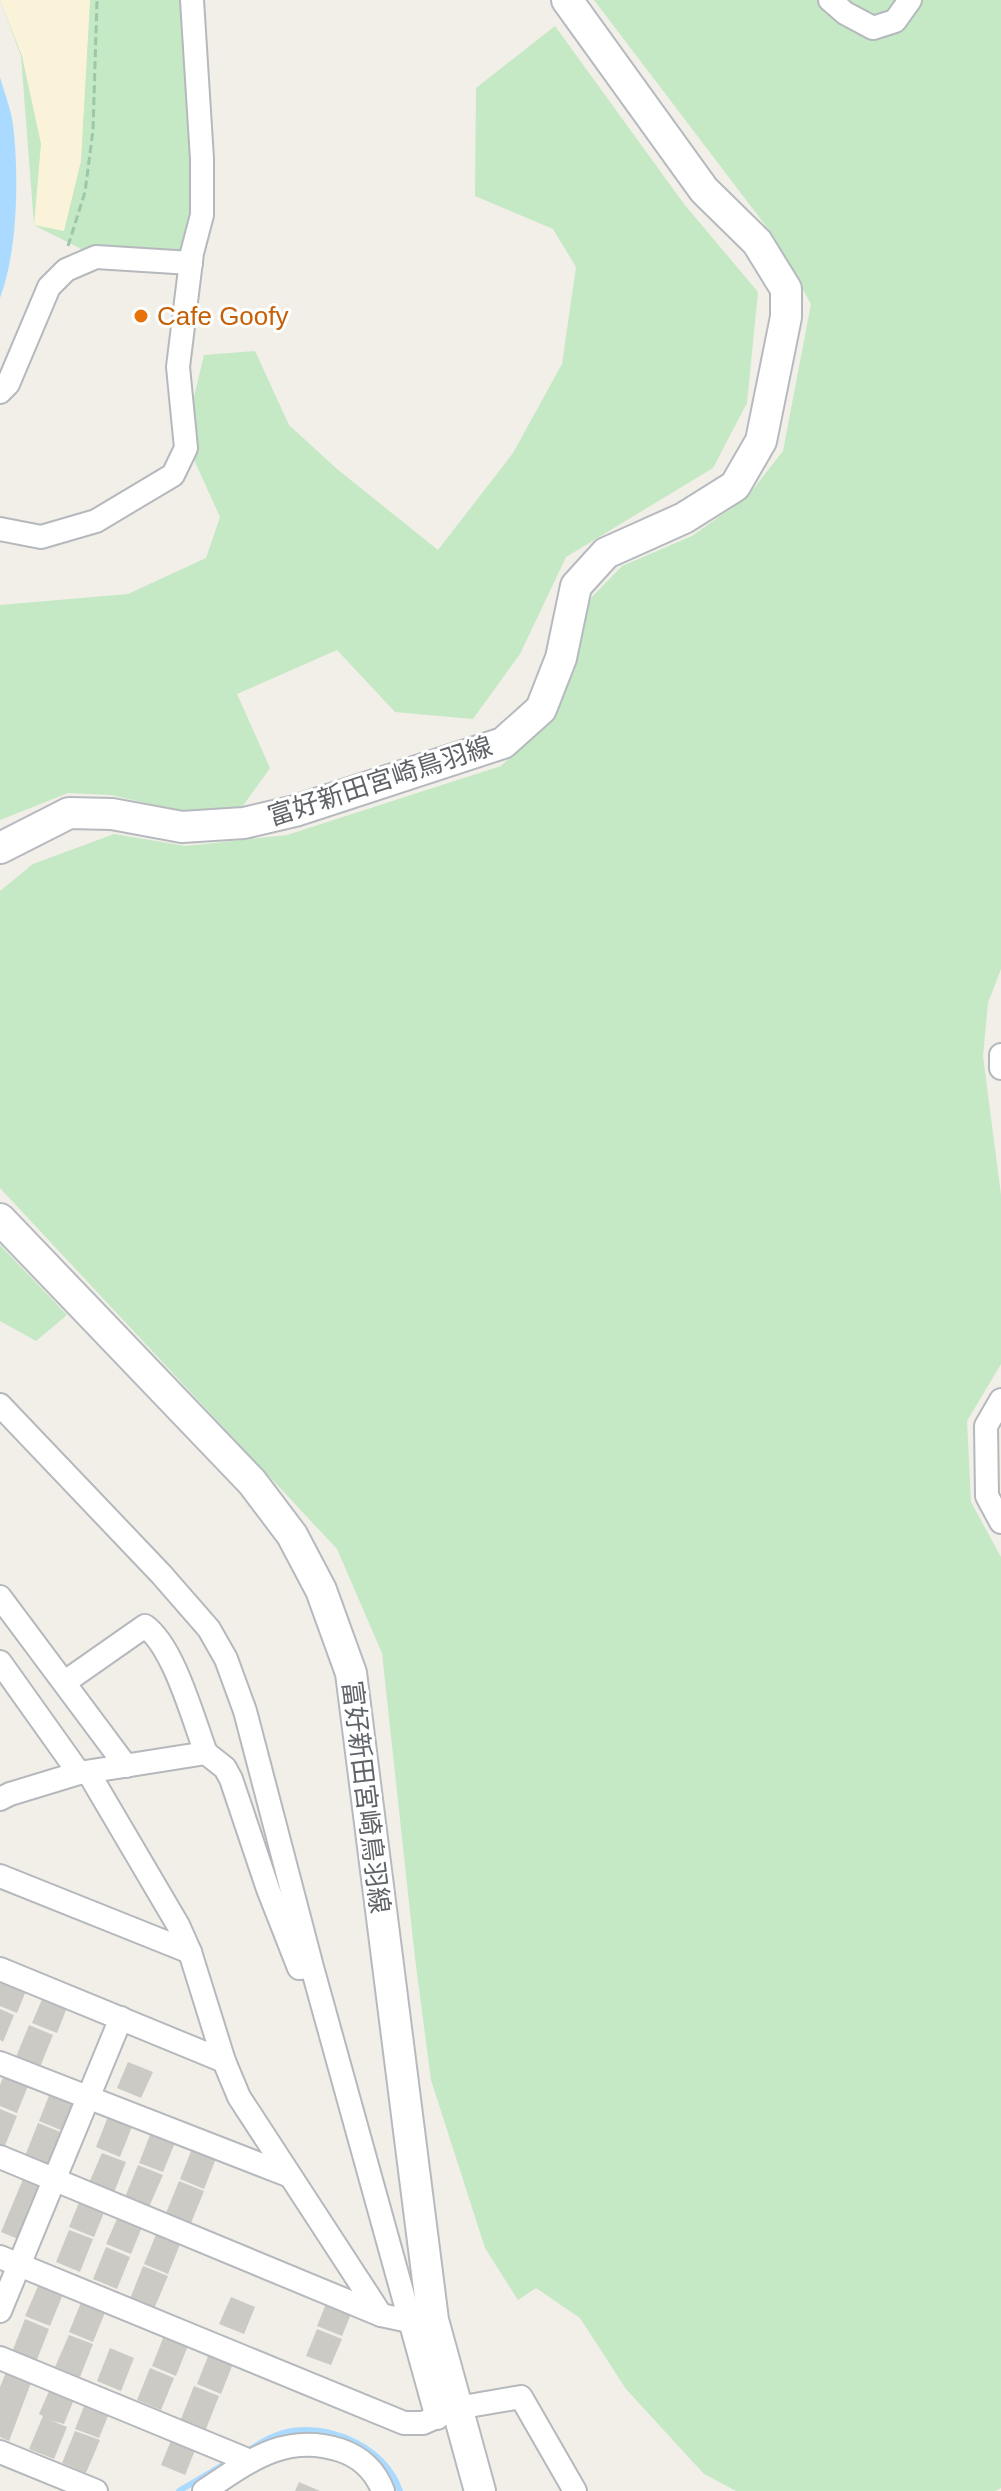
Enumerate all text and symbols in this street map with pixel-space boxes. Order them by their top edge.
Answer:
place label: Cafe Goofy [157,301,289,331]
marker: Cafe Goofy [132,307,150,325]
street label: 富好新田宮崎鳥羽線 [264,731,496,831]
street label: 富好新田宮崎鳥羽線 [337,1679,395,1915]

